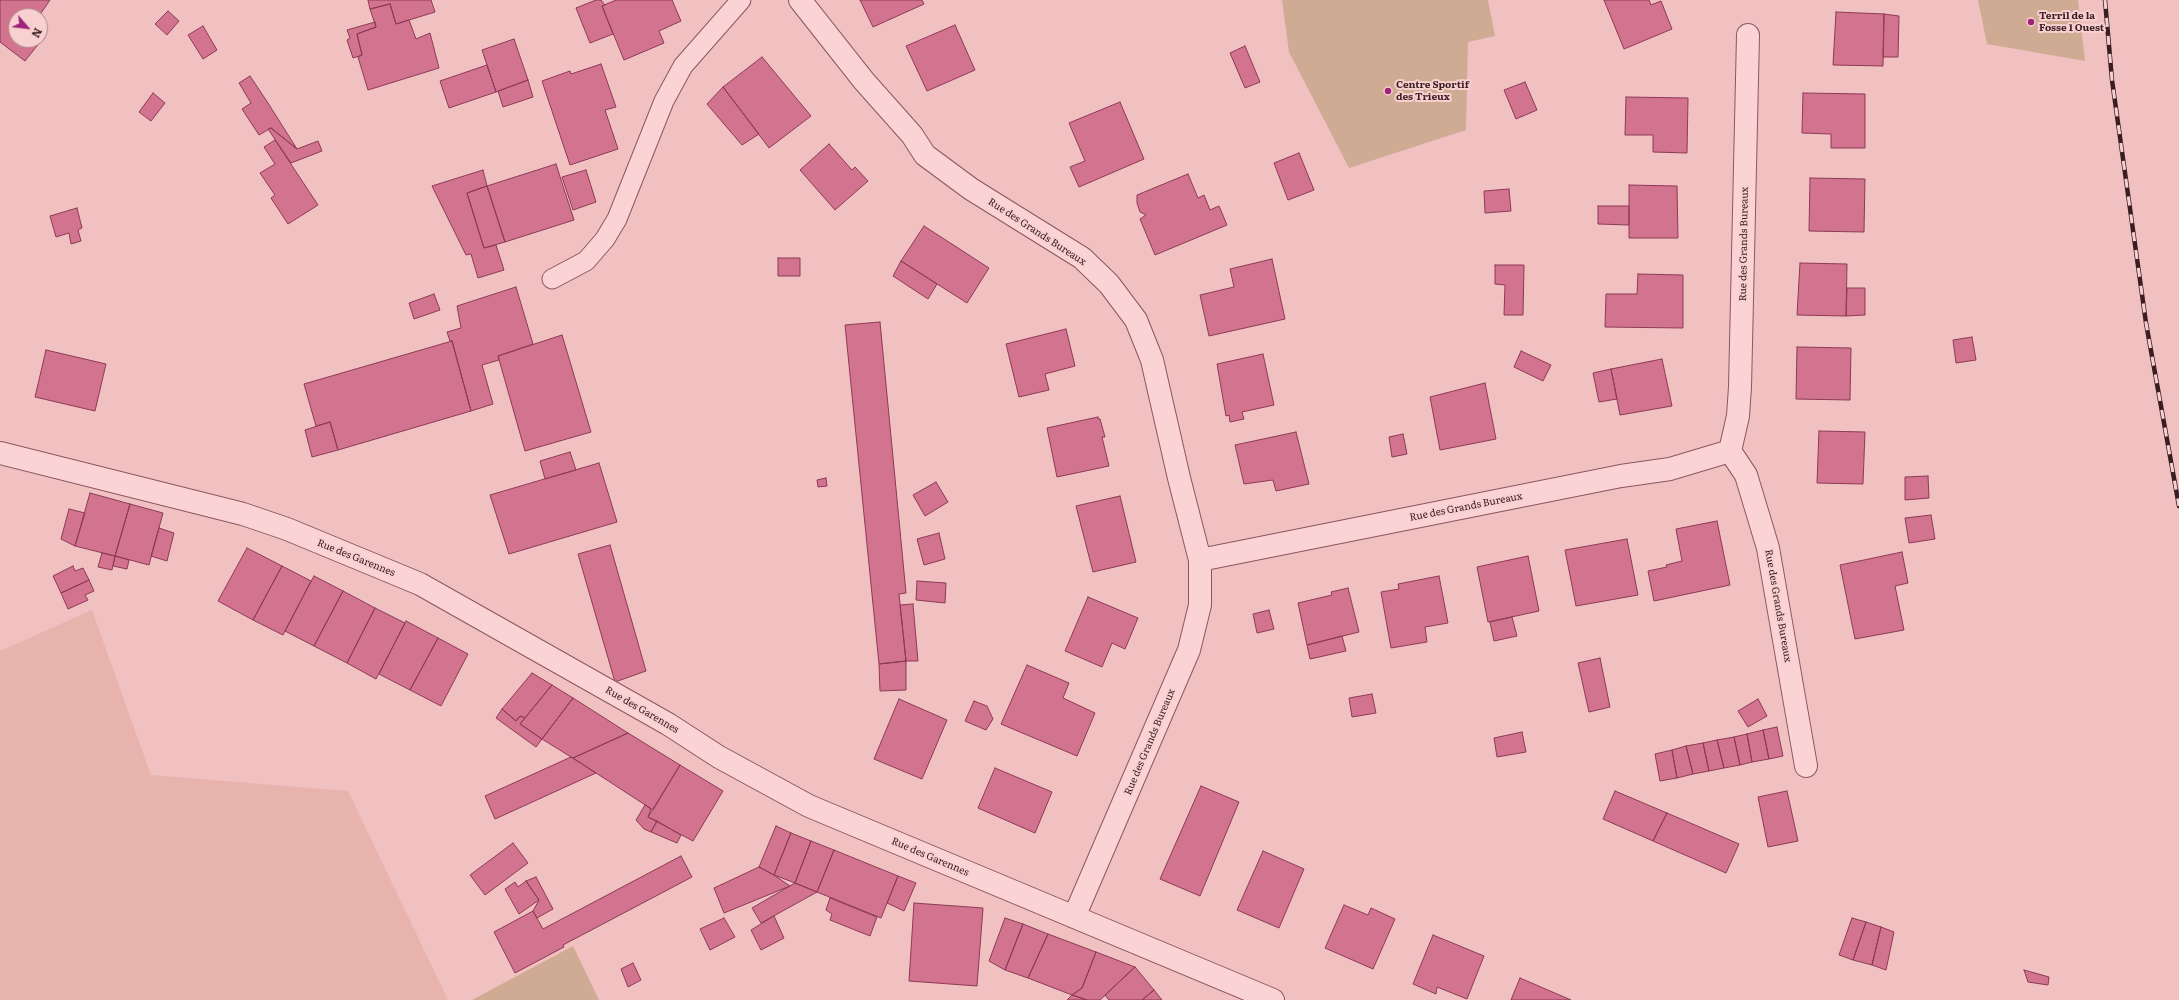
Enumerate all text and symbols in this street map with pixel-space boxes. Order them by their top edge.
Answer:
north arrow [8,8,48,48]
place label: Terril de la Fosse 1 Ouest [2039,10,2104,34]
marker: Terril de la Fosse 1 Ouest [2026,17,2036,27]
text: N [28,25,47,41]
place label: Centre Sportif des Trieux [1396,79,1469,102]
marker: Centre Sportif des Trieux [1383,86,1393,96]
street label: Rue des Grands Bureaux [1737,187,1751,301]
street label: Rue des Grands Bureaux [986,196,1088,268]
street label: Rue des Grands Bureaux [1409,490,1523,524]
street label: Rue des Garennes [315,537,397,579]
street label: Rue des Grands Bureaux [1762,549,1794,663]
street label: Rue des Garennes [603,684,681,736]
street label: Rue des Grands Bureaux [1122,687,1178,797]
street label: Rue des Garennes [889,835,971,879]

